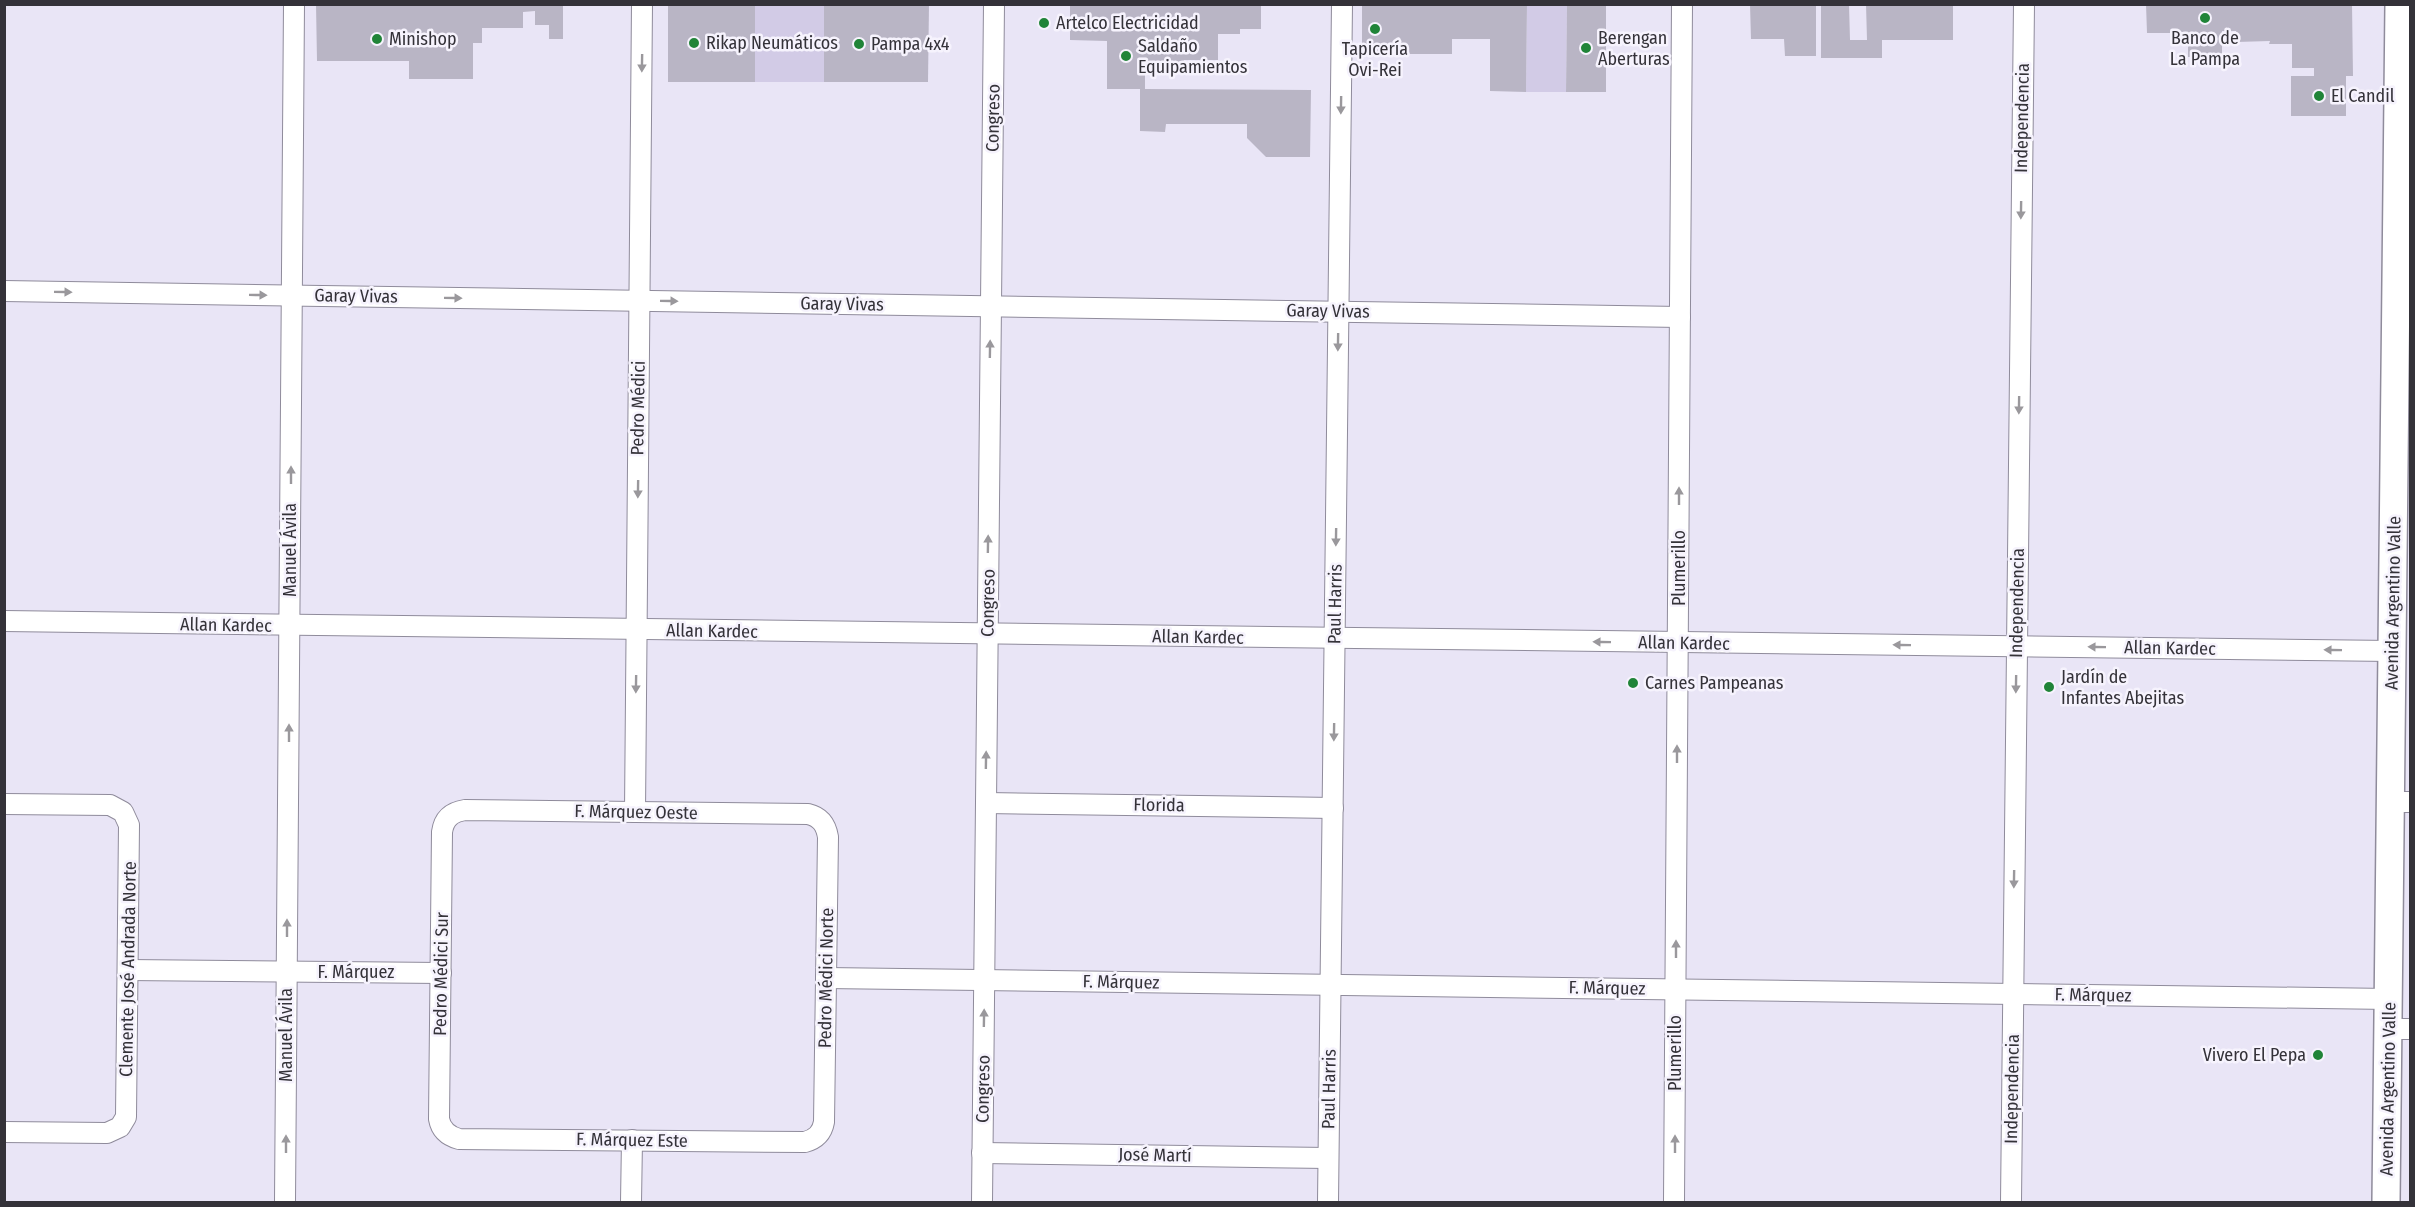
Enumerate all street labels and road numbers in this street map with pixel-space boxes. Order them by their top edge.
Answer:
street label: Independencia [2010,63,2034,173]
street label: Congreso [981,84,1005,152]
street label: Garay Vivas [314,284,398,308]
street label: Garay Vivas [800,292,884,316]
street label: Garay Vivas [1286,299,1370,323]
street label: Pedro Médici [626,360,650,456]
street label: Manuel Ávila [278,503,301,597]
street label: Avenida Argentino Valle [2380,516,2406,690]
street label: Plumerillo [1668,530,1690,606]
street label: Independencia [2005,548,2029,658]
street label: Paul Harris [1323,563,1347,644]
street label: Congreso [976,569,1000,637]
street label: Allan Kardec [180,613,272,637]
street label: Allan Kardec [666,619,758,643]
street label: Allan Kardec [1152,625,1244,649]
street label: Allan Kardec [1638,631,1730,655]
street label: Allan Kardec [2124,636,2216,660]
street label: Florida [1133,794,1185,816]
street label: F. Márquez Oeste [574,800,698,824]
street label: Clemente José Andrada Norte [115,861,141,1077]
street label: Pedro Médici Norte [814,908,838,1048]
street label: Pedro Médici Sur [429,911,453,1036]
street label: F. Márquez [318,961,394,983]
street label: F. Márquez [1082,970,1160,994]
street label: F. Márquez [1568,976,1646,1000]
street label: F. Márquez [2054,983,2132,1007]
street label: Manuel Ávila [274,988,297,1082]
street label: Avenida Argentino Valle [2375,1002,2401,1176]
street label: Plumerillo [1664,1015,1686,1091]
street label: Independencia [2000,1034,2024,1144]
street label: Paul Harris [1317,1048,1341,1129]
street label: Congreso [971,1055,995,1123]
street label: F. Márquez Este [576,1128,688,1152]
street label: José Martí [1118,1143,1192,1167]

